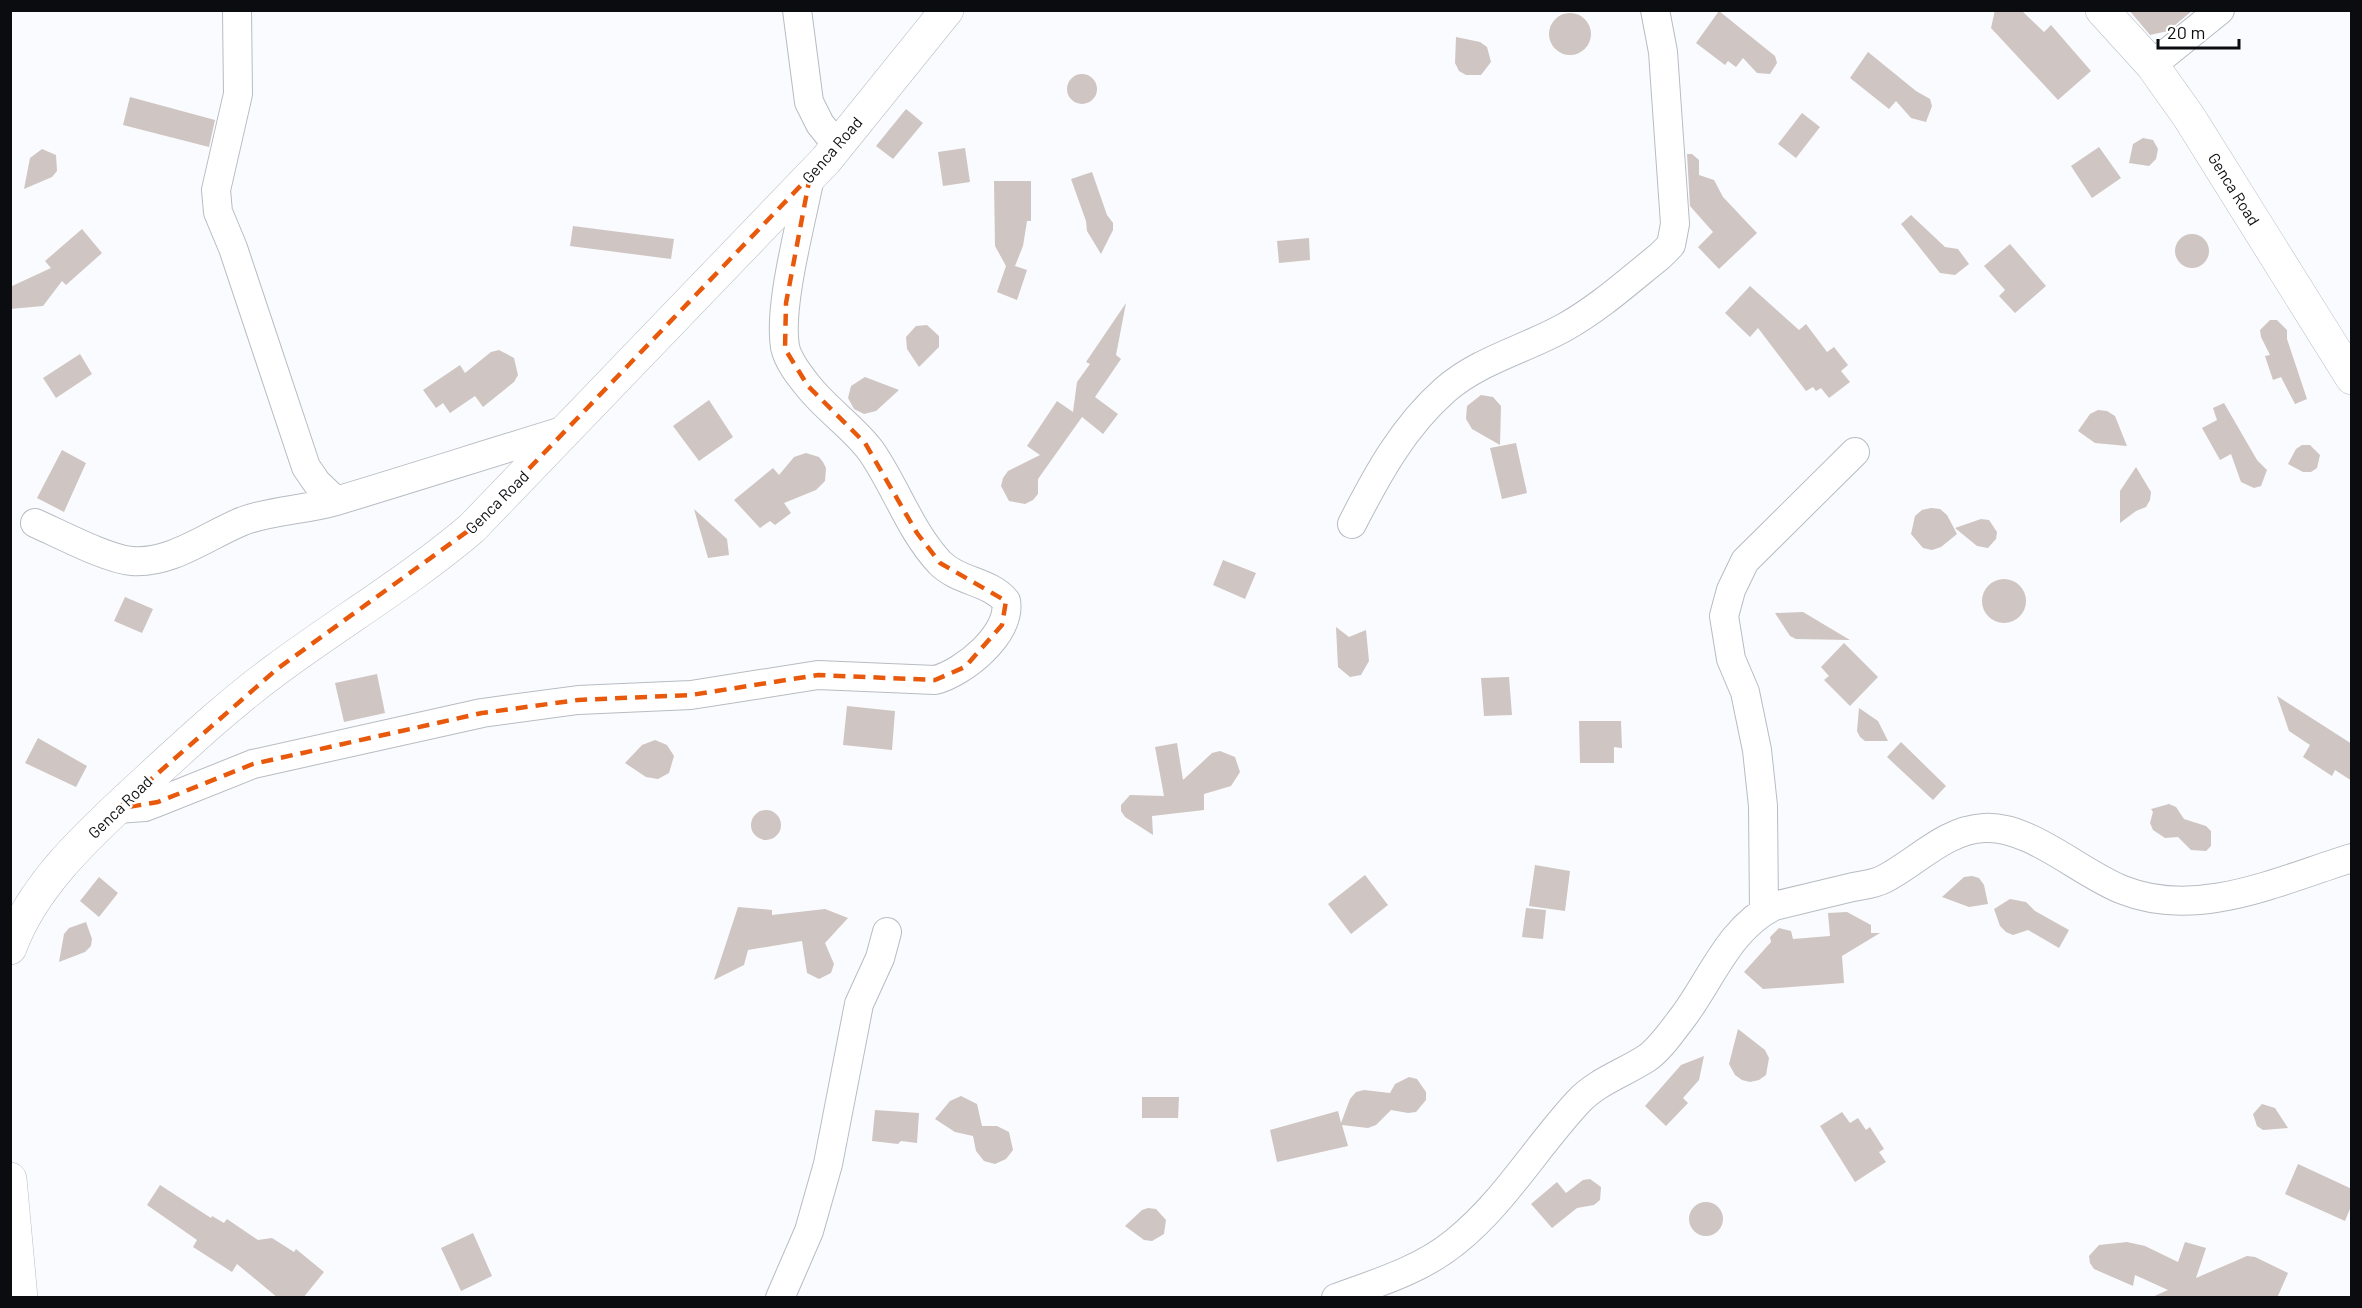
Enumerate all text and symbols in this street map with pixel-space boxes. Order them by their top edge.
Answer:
scale bar [2158,12,2239,50]
text: 20 m [2167,21,2205,43]
street label: Genca Road [798,113,866,187]
street label: Genca Road [2205,149,2264,228]
street label: Genca Road [461,466,532,537]
street label: Genca Road [84,771,156,842]

